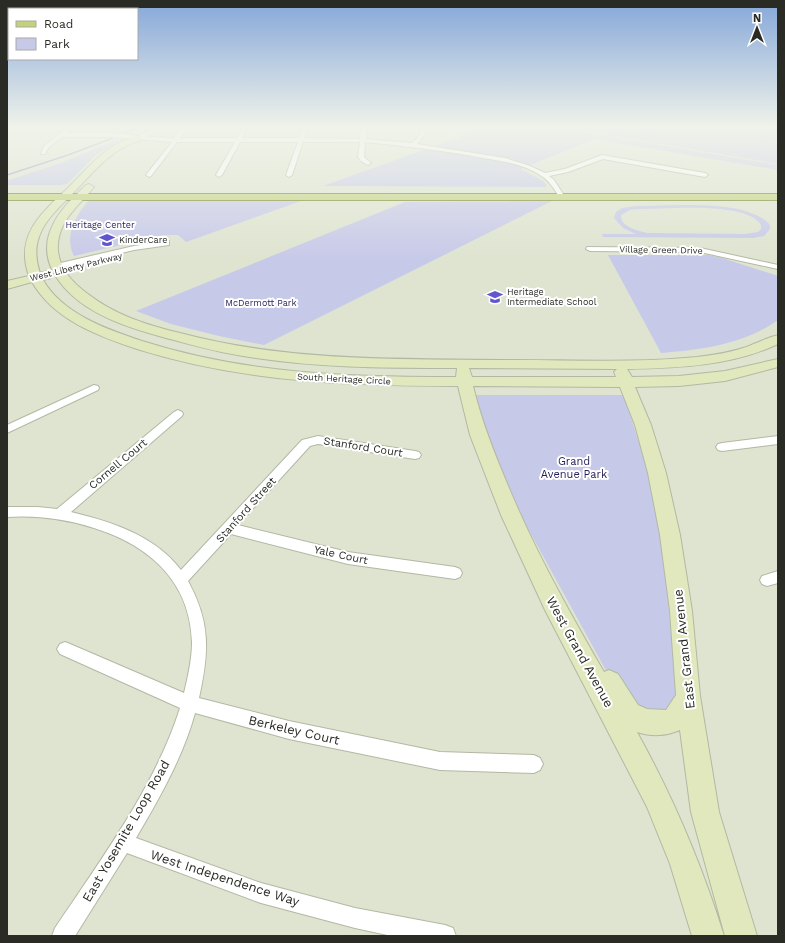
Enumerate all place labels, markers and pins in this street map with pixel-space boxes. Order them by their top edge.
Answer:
school or university icon: KinderCare [98,231,116,249]
place label: KinderCare [119,235,167,245]
place label: Heritage Intermediate School [507,287,597,307]
school or university icon: Heritage Intermediate School [486,288,504,306]

